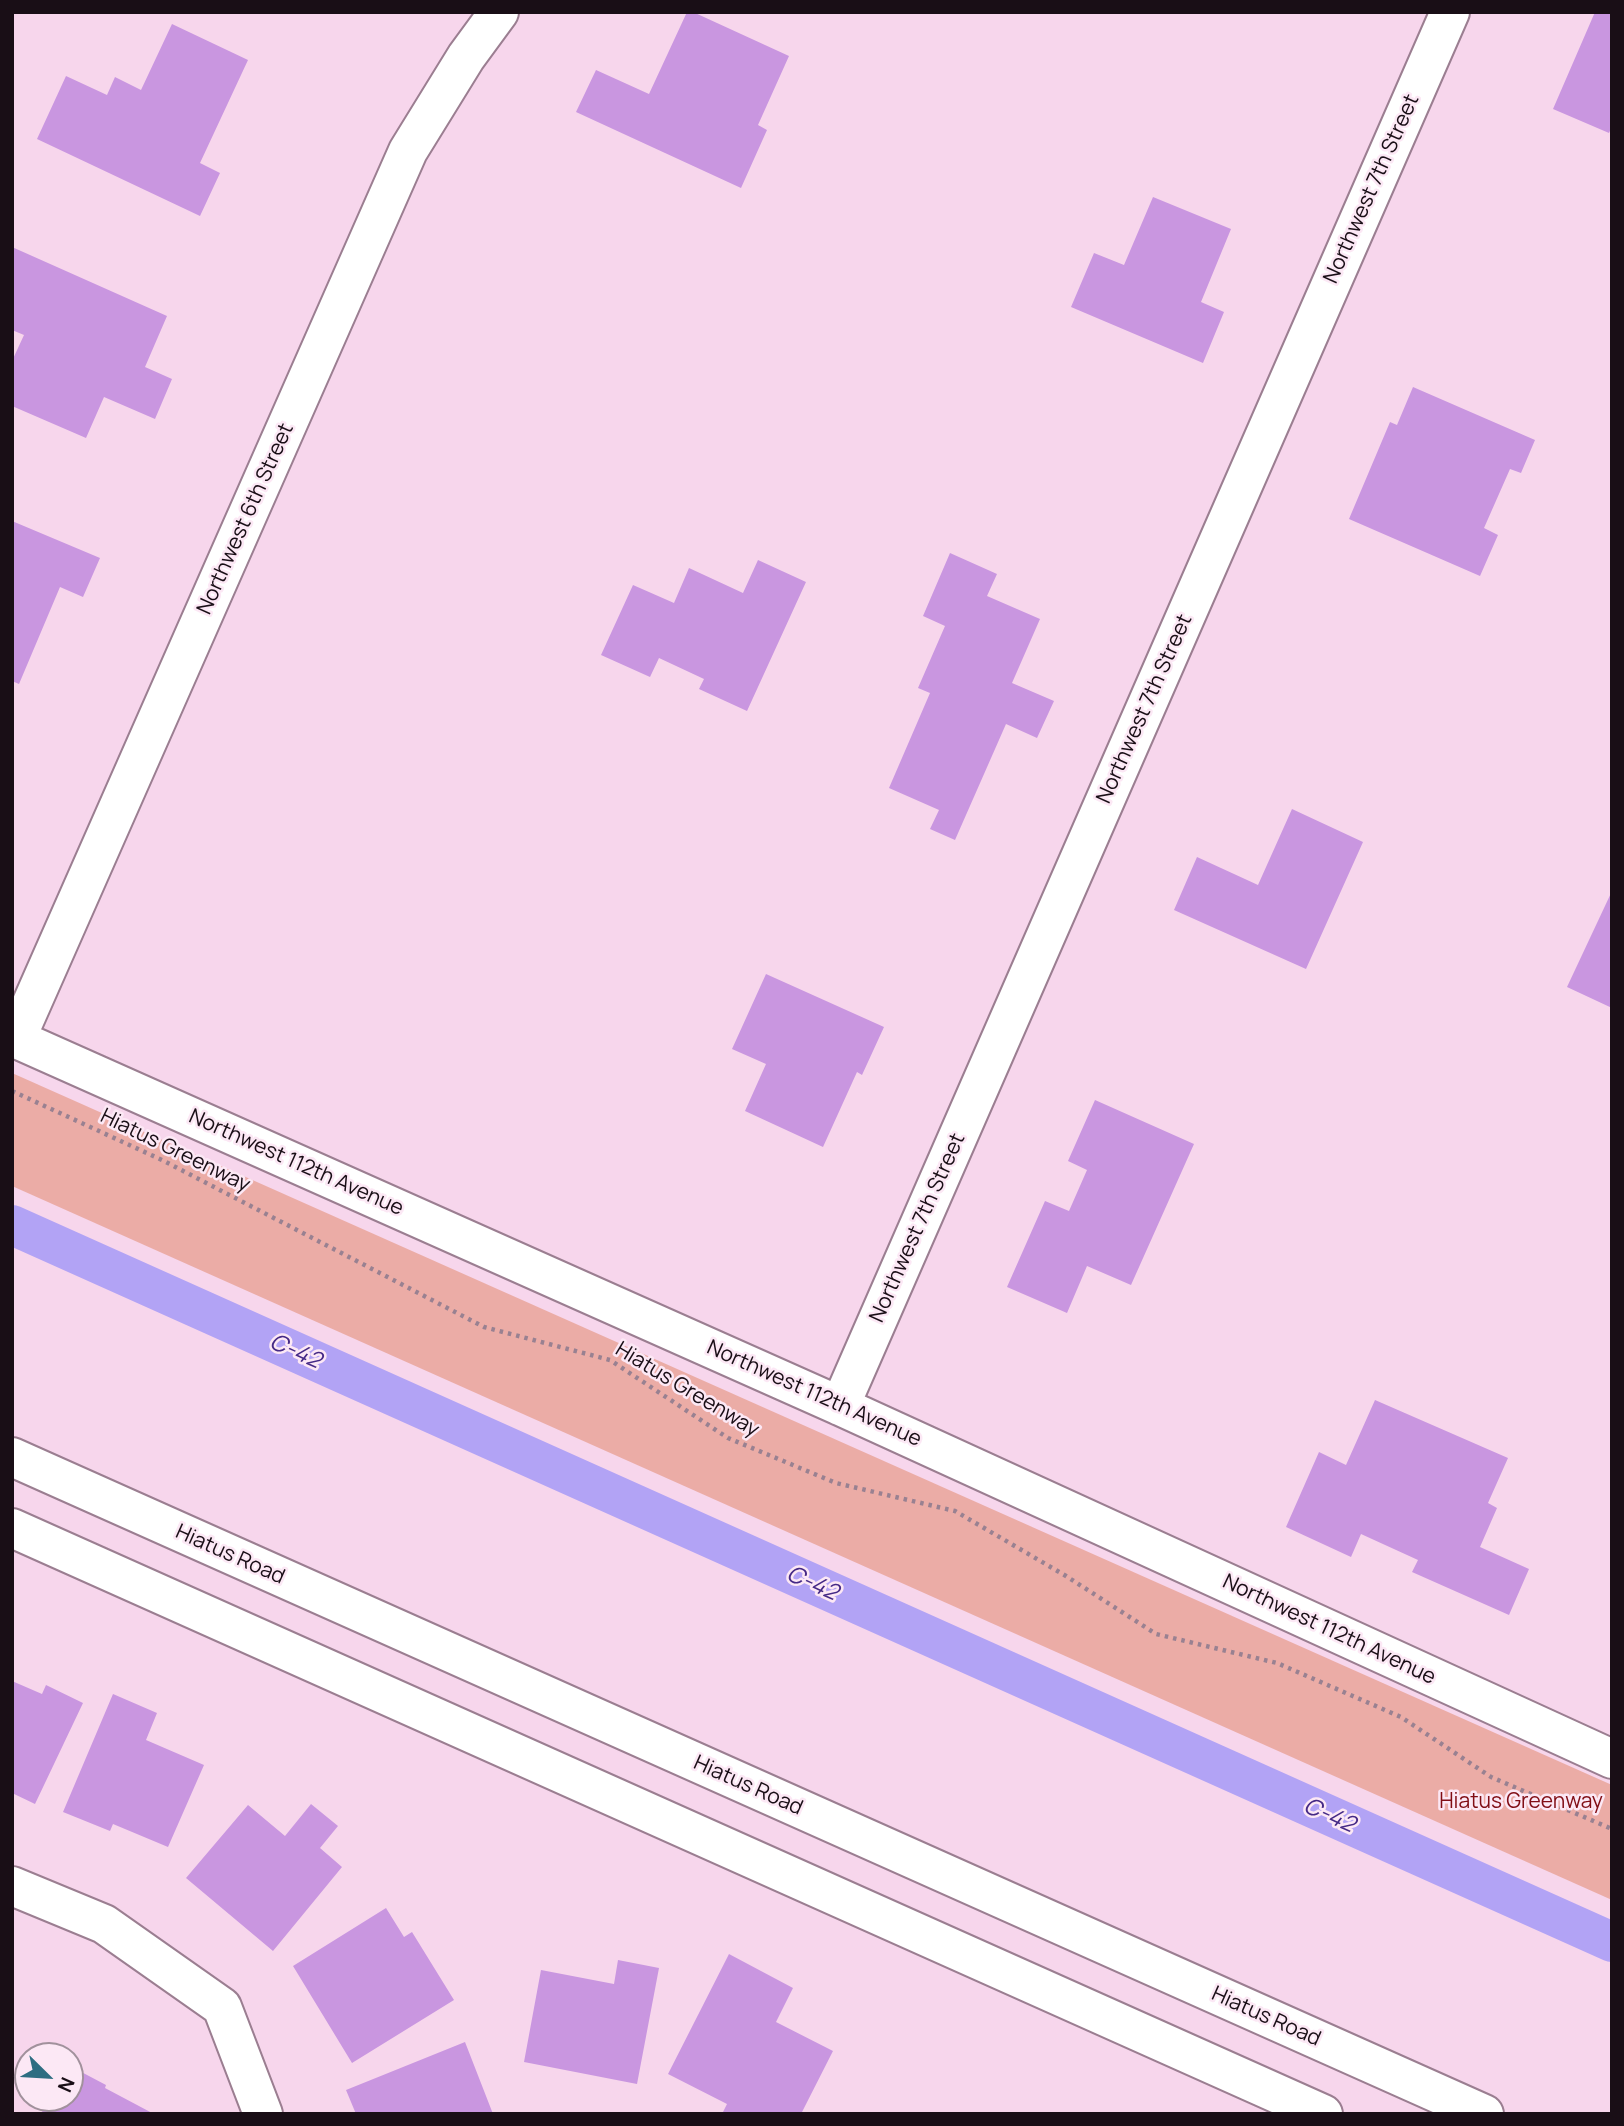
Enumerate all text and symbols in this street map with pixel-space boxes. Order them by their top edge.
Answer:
street label: Northwest 7th Street [1319,91,1425,287]
street label: Northwest 6th Street [192,419,300,619]
street label: Northwest 7th Street [1092,611,1198,807]
street label: Hiatus Greenway [96,1104,254,1198]
street label: Northwest 112th Avenue [185,1104,407,1222]
street label: Northwest 7th Street [865,1130,971,1326]
water label: C-42 [265,1329,325,1375]
street label: Northwest 112th Avenue [703,1335,925,1453]
street label: Hiatus Greenway [610,1337,764,1443]
street label: Hiatus Road [172,1520,288,1590]
water label: C-42 [782,1561,842,1607]
street label: Northwest 112th Avenue [1218,1570,1440,1690]
street label: Hiatus Road [690,1751,806,1821]
park label: Hiatus Greenway [1439,1789,1603,1815]
water label: C-42 [1299,1793,1359,1839]
street label: Hiatus Road [1208,1982,1324,2052]
north arrow [14,2042,84,2112]
text: N [52,2073,81,2096]

